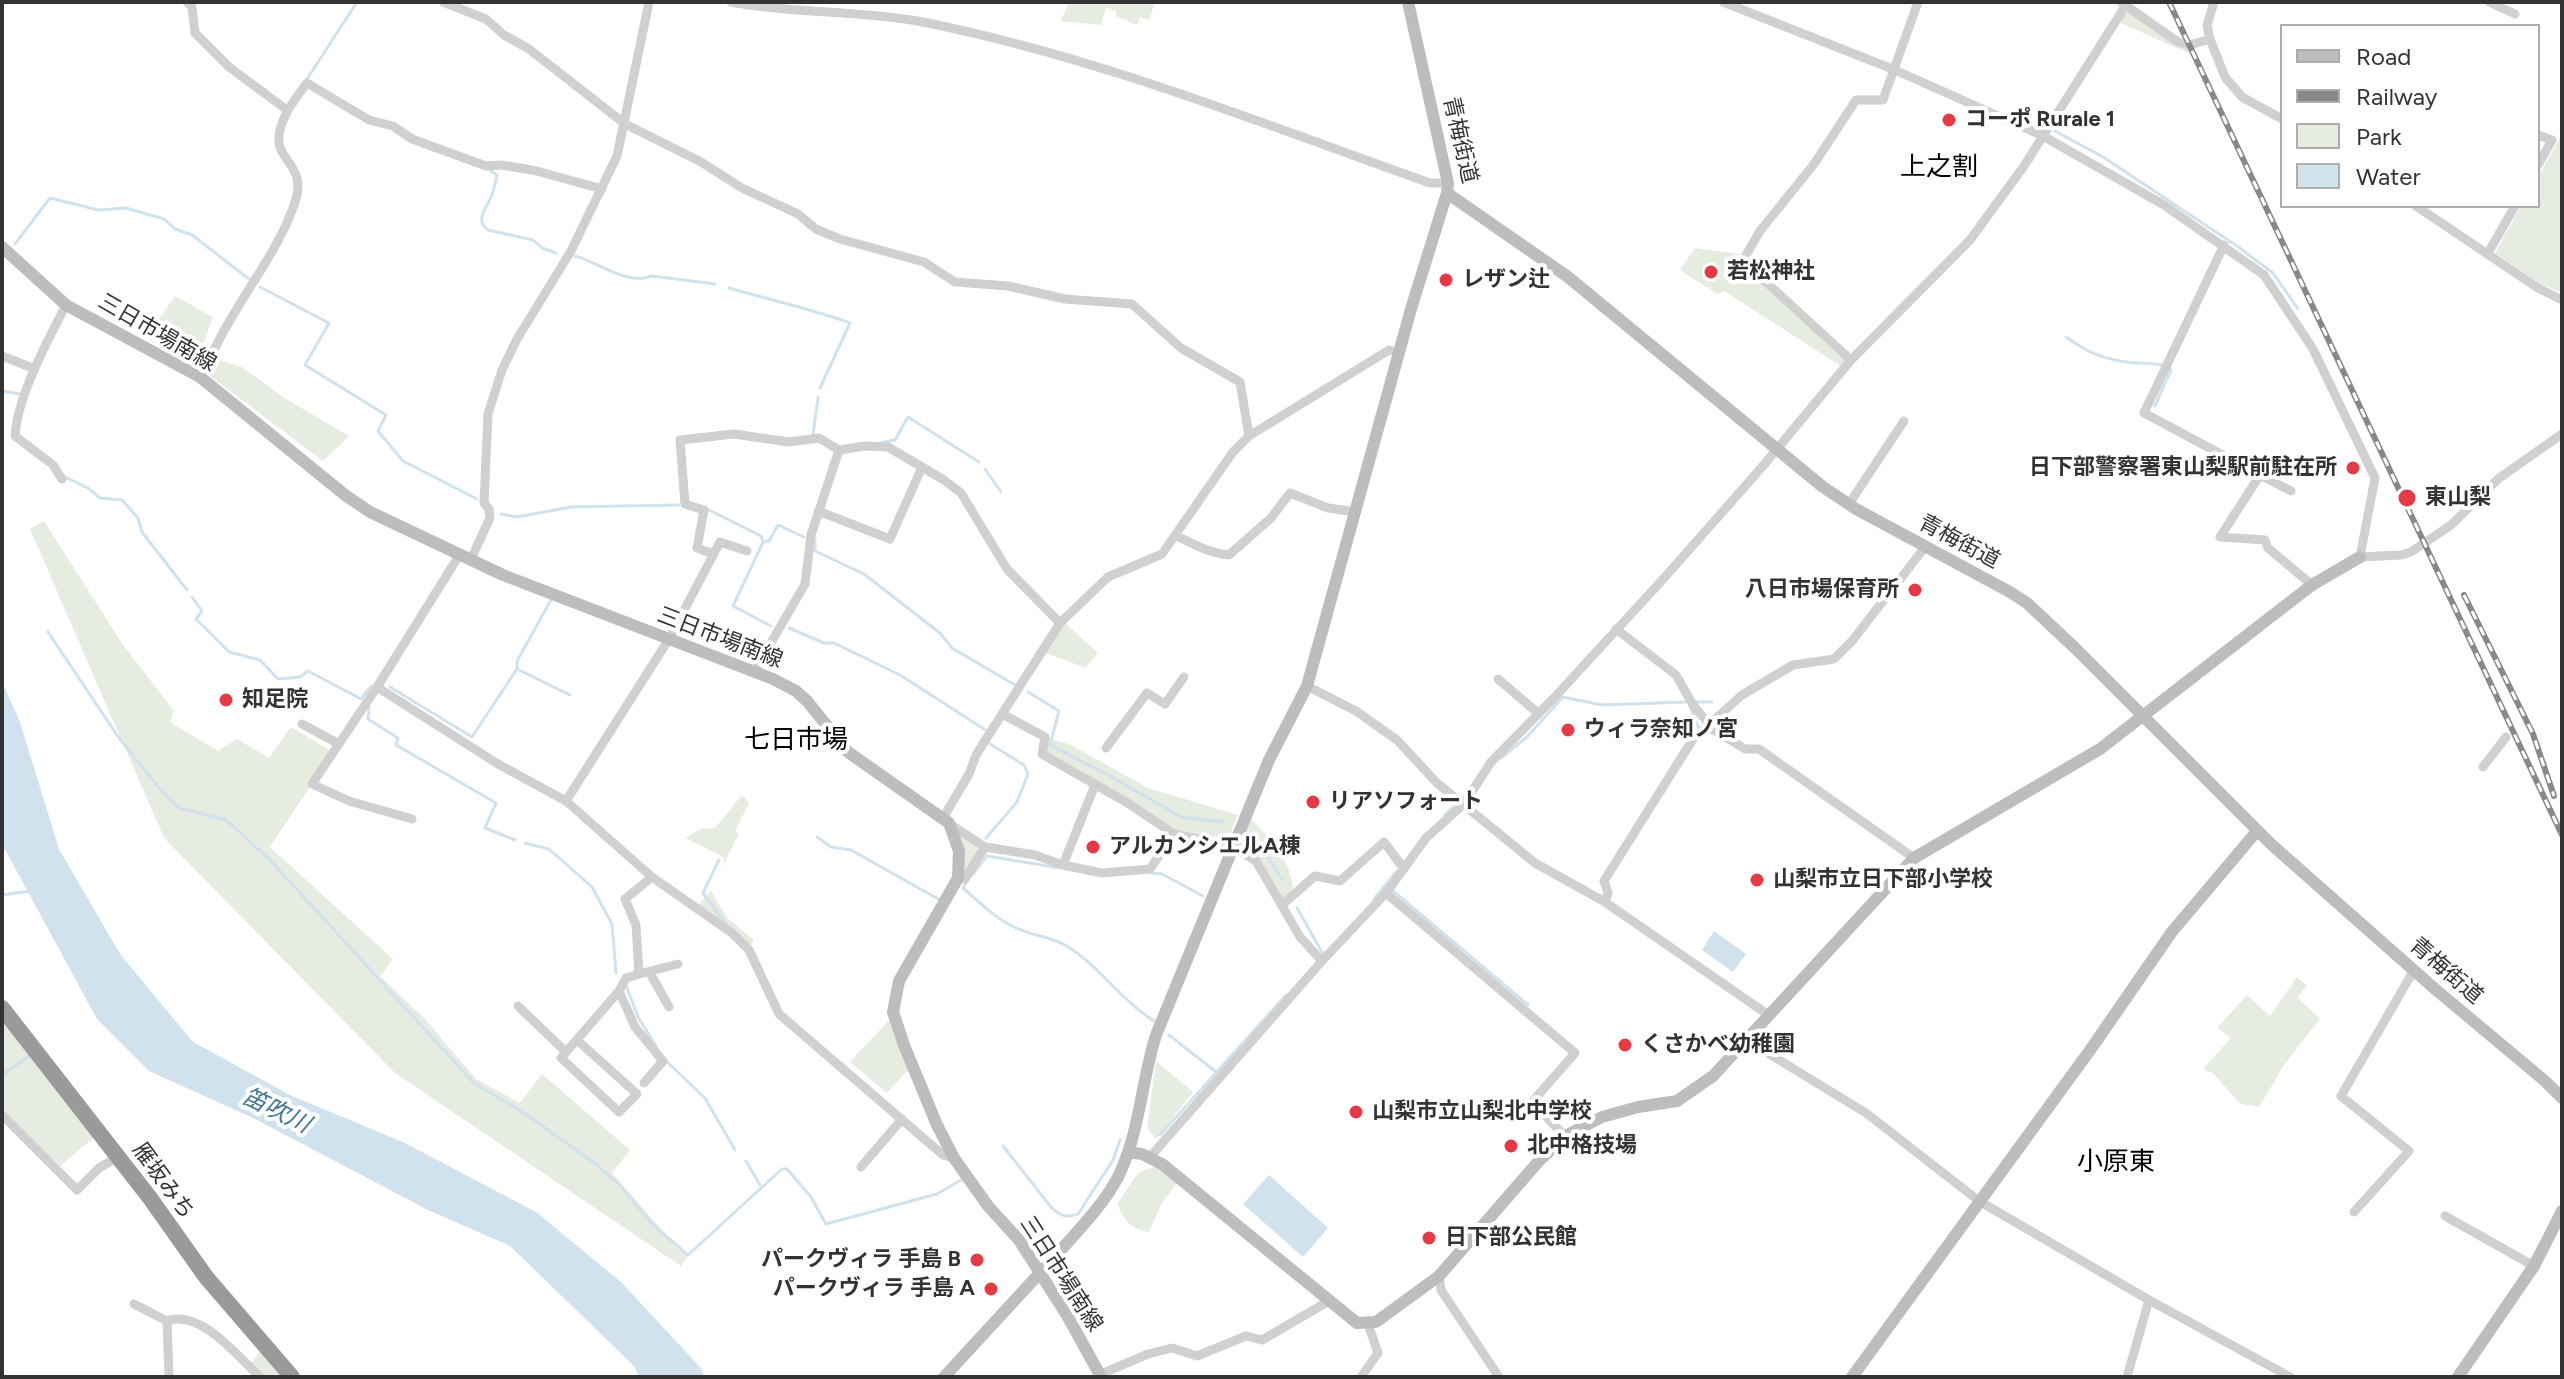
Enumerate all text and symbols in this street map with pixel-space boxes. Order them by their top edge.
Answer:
legend [2280,24,2540,208]
text: Road [2356,42,2411,71]
text: Railway [2356,82,2437,111]
street label: 青梅街道 [1437,94,1483,186]
place label: コーポ Rurale 1 [1965,107,2115,133]
marker: コーポ Rurale 1 [1940,111,1958,129]
text: Park [2356,122,2402,151]
district label: 上之割 [1900,151,1978,183]
text: Water [2356,162,2421,191]
place label: 若松神社 [1727,259,1815,285]
marker: 若松神社 [1702,263,1720,281]
place label: レザン辻 [1462,267,1550,293]
marker: レザン辻 [1437,271,1455,289]
street label: 三日市場南線 [93,289,221,377]
place label: 日下部警察署東山梨駅前駐在所 [2029,455,2337,481]
marker: 日下部警察署東山梨駅前駐在所 [2344,459,2362,477]
place label: 東山梨 [2425,485,2491,511]
marker: 東山梨 [2396,487,2418,509]
street label: 青梅街道 [1914,510,2004,574]
place label: 八日市場保育所 [1745,577,1899,603]
marker: 八日市場保育所 [1906,581,1924,599]
street label: 三日市場南線 [654,602,786,674]
place label: 知足院 [242,687,308,713]
marker: 知足院 [217,691,235,709]
place label: ウィラ奈知ノ宮 [1584,717,1738,743]
marker: ウィラ奈知ノ宮 [1559,721,1577,739]
district label: 七日市場 [744,724,848,756]
place label: リアソフォート [1329,789,1483,815]
marker: リアソフォート [1304,793,1322,811]
place label: アルカンシエルA棟 [1109,834,1301,860]
marker: アルカンシエルA棟 [1084,838,1102,856]
place label: 山梨市立日下部小学校 [1773,867,1993,893]
marker: 山梨市立日下部小学校 [1748,871,1766,889]
street label: 青梅街道 [2404,932,2488,1010]
place label: くさかべ幼稚園 [1641,1032,1795,1058]
marker: くさかべ幼稚園 [1616,1036,1634,1054]
water label: 笛吹川 [237,1082,315,1140]
place label: 山梨市立山梨北中学校 [1372,1099,1592,1125]
marker: 山梨市立山梨北中学校 [1347,1103,1365,1121]
place label: 北中格技場 [1527,1133,1637,1159]
marker: 北中格技場 [1502,1137,1520,1155]
street label: 雁坂みち [126,1138,200,1224]
district label: 小原東 [2077,1146,2155,1178]
street label: 三日市場南線 [1014,1211,1108,1337]
place label: 日下部公民館 [1445,1225,1577,1251]
marker: 日下部公民館 [1420,1229,1438,1247]
place label: パークヴィラ 手島 B [761,1247,961,1273]
marker: パークヴィラ 手島 B [968,1251,986,1269]
place label: パークヴィラ 手島 A [773,1276,975,1302]
marker: パークヴィラ 手島 A [982,1280,1000,1298]

